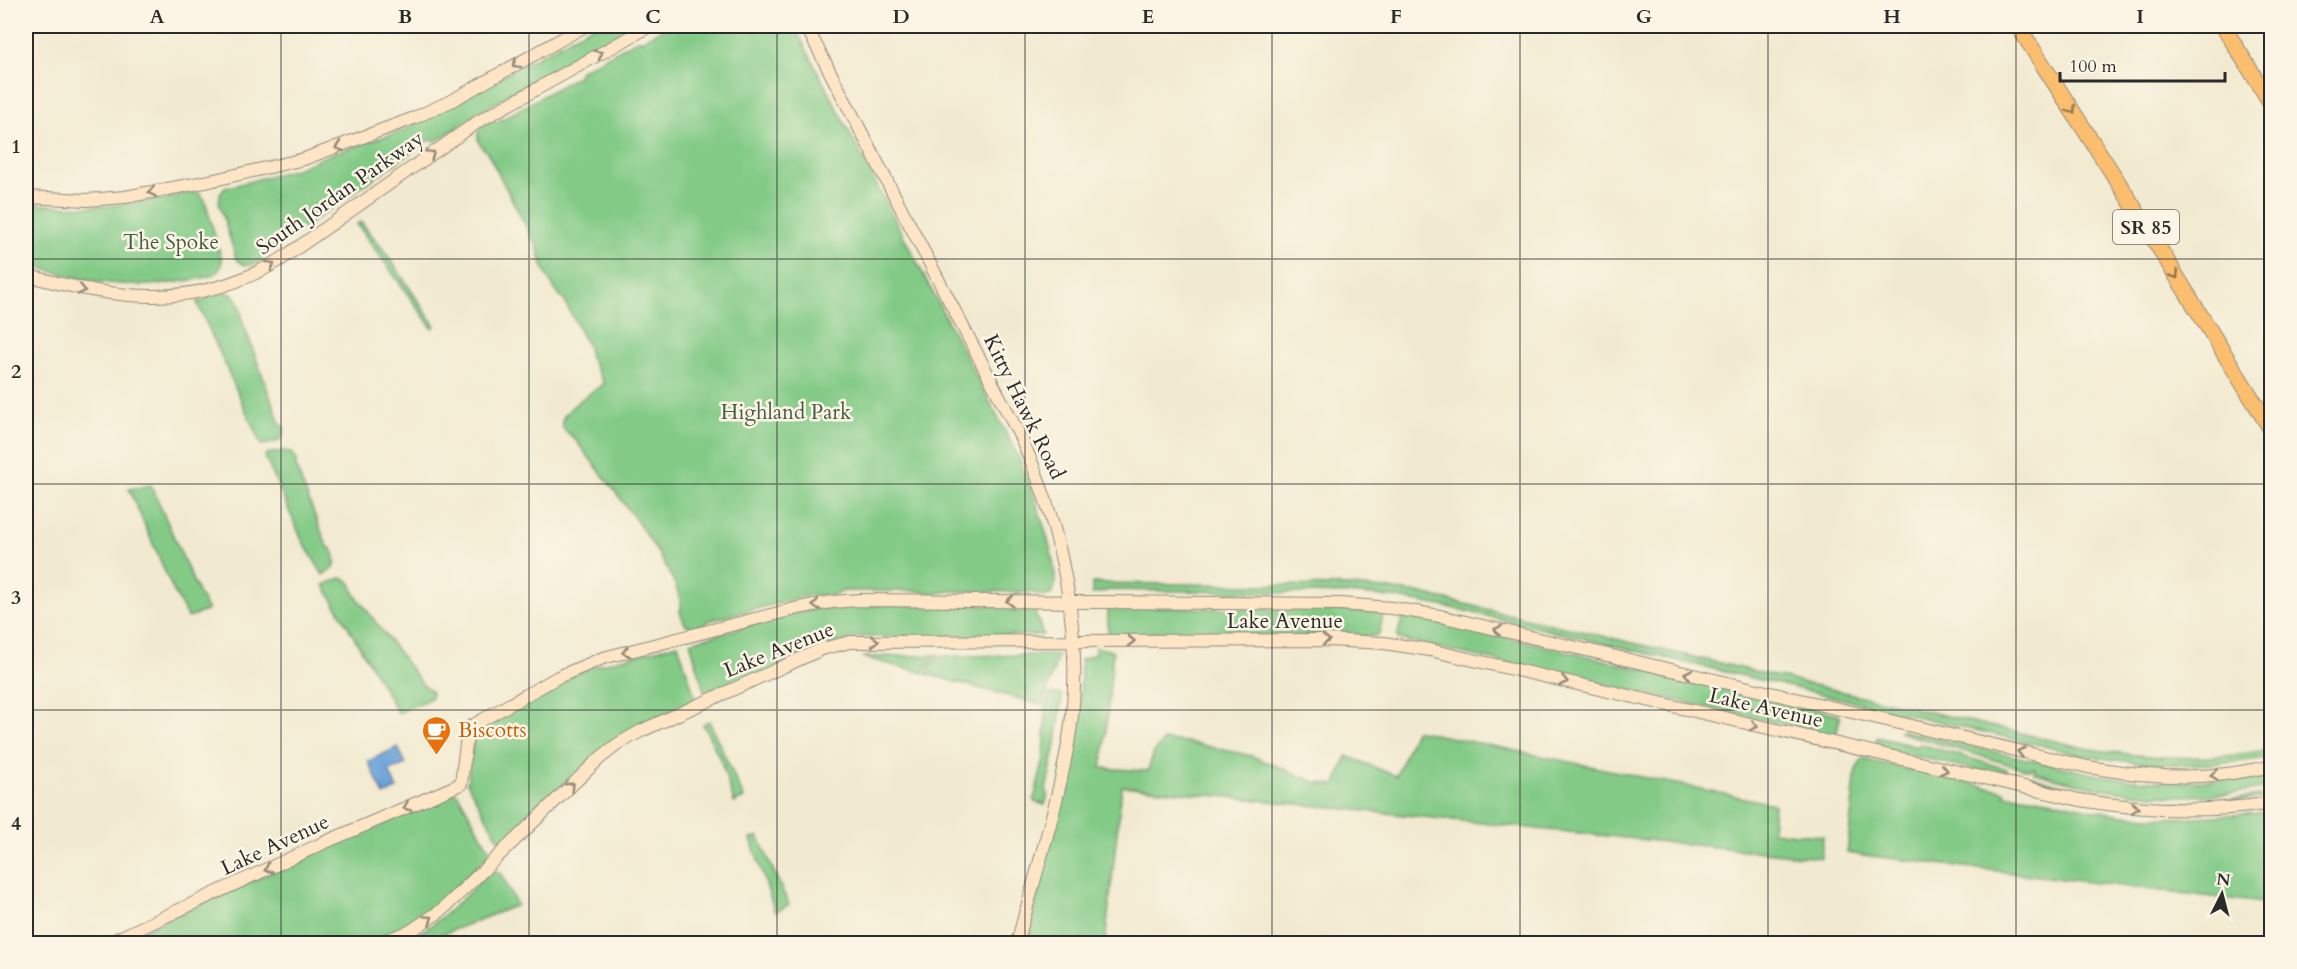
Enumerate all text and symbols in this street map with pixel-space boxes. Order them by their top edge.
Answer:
text: A [149,3,165,30]
text: B [398,3,412,30]
text: C [645,3,661,30]
text: D [892,3,910,30]
text: E [1142,3,1154,30]
text: F [1390,3,1402,30]
text: G [1636,3,1652,30]
text: H [1883,3,1901,30]
text: I [2136,3,2144,30]
scale bar [2060,45,2225,83]
one-way arrow [593,50,603,62]
text: 100 m [2069,54,2117,79]
one-way arrow [512,57,522,69]
one-way arrow [2064,104,2076,114]
street label: South Jordan Parkway [250,124,430,262]
text: 1 [11,133,21,160]
one-way arrow [334,139,345,152]
one-way arrow [425,150,436,161]
one-way arrow [148,185,158,198]
road number: SR 85 [2113,210,2179,244]
park label: The Spoke [123,228,219,257]
one-way arrow [265,261,275,273]
one-way arrow [2168,269,2180,279]
one-way arrow [77,283,87,296]
street label: Kitty Hawk Road [976,330,1072,484]
text: 2 [11,358,21,385]
park label: Highland Park [721,398,852,427]
text: 3 [11,584,21,611]
one-way arrow [1006,595,1015,607]
one-way arrow [811,598,821,611]
street label: Lake Avenue [1227,607,1343,636]
street label: Lake Avenue [720,615,838,685]
one-way arrow [1493,624,1503,637]
one-way arrow [1321,634,1330,646]
one-way arrow [870,635,879,647]
one-way arrow [1126,635,1135,647]
one-way arrow [622,645,632,658]
one-way arrow [1683,668,1693,681]
one-way arrow [1559,674,1569,687]
street label: Lake Avenue [1706,681,1826,735]
cafe icon: Biscotts [421,714,453,756]
place label: Biscotts [458,716,526,745]
one-way arrow [1749,718,1759,731]
one-way arrow [2016,746,2026,759]
one-way arrow [1939,762,1949,775]
one-way arrow [2209,768,2218,781]
one-way arrow [564,782,575,793]
one-way arrow [402,800,413,812]
one-way arrow [2130,801,2140,814]
street label: Lake Avenue [216,807,334,883]
text: 4 [11,810,21,837]
one-way arrow [264,862,275,874]
north arrow [2192,864,2252,924]
text: N [2215,868,2232,892]
one-way arrow [423,916,434,927]

